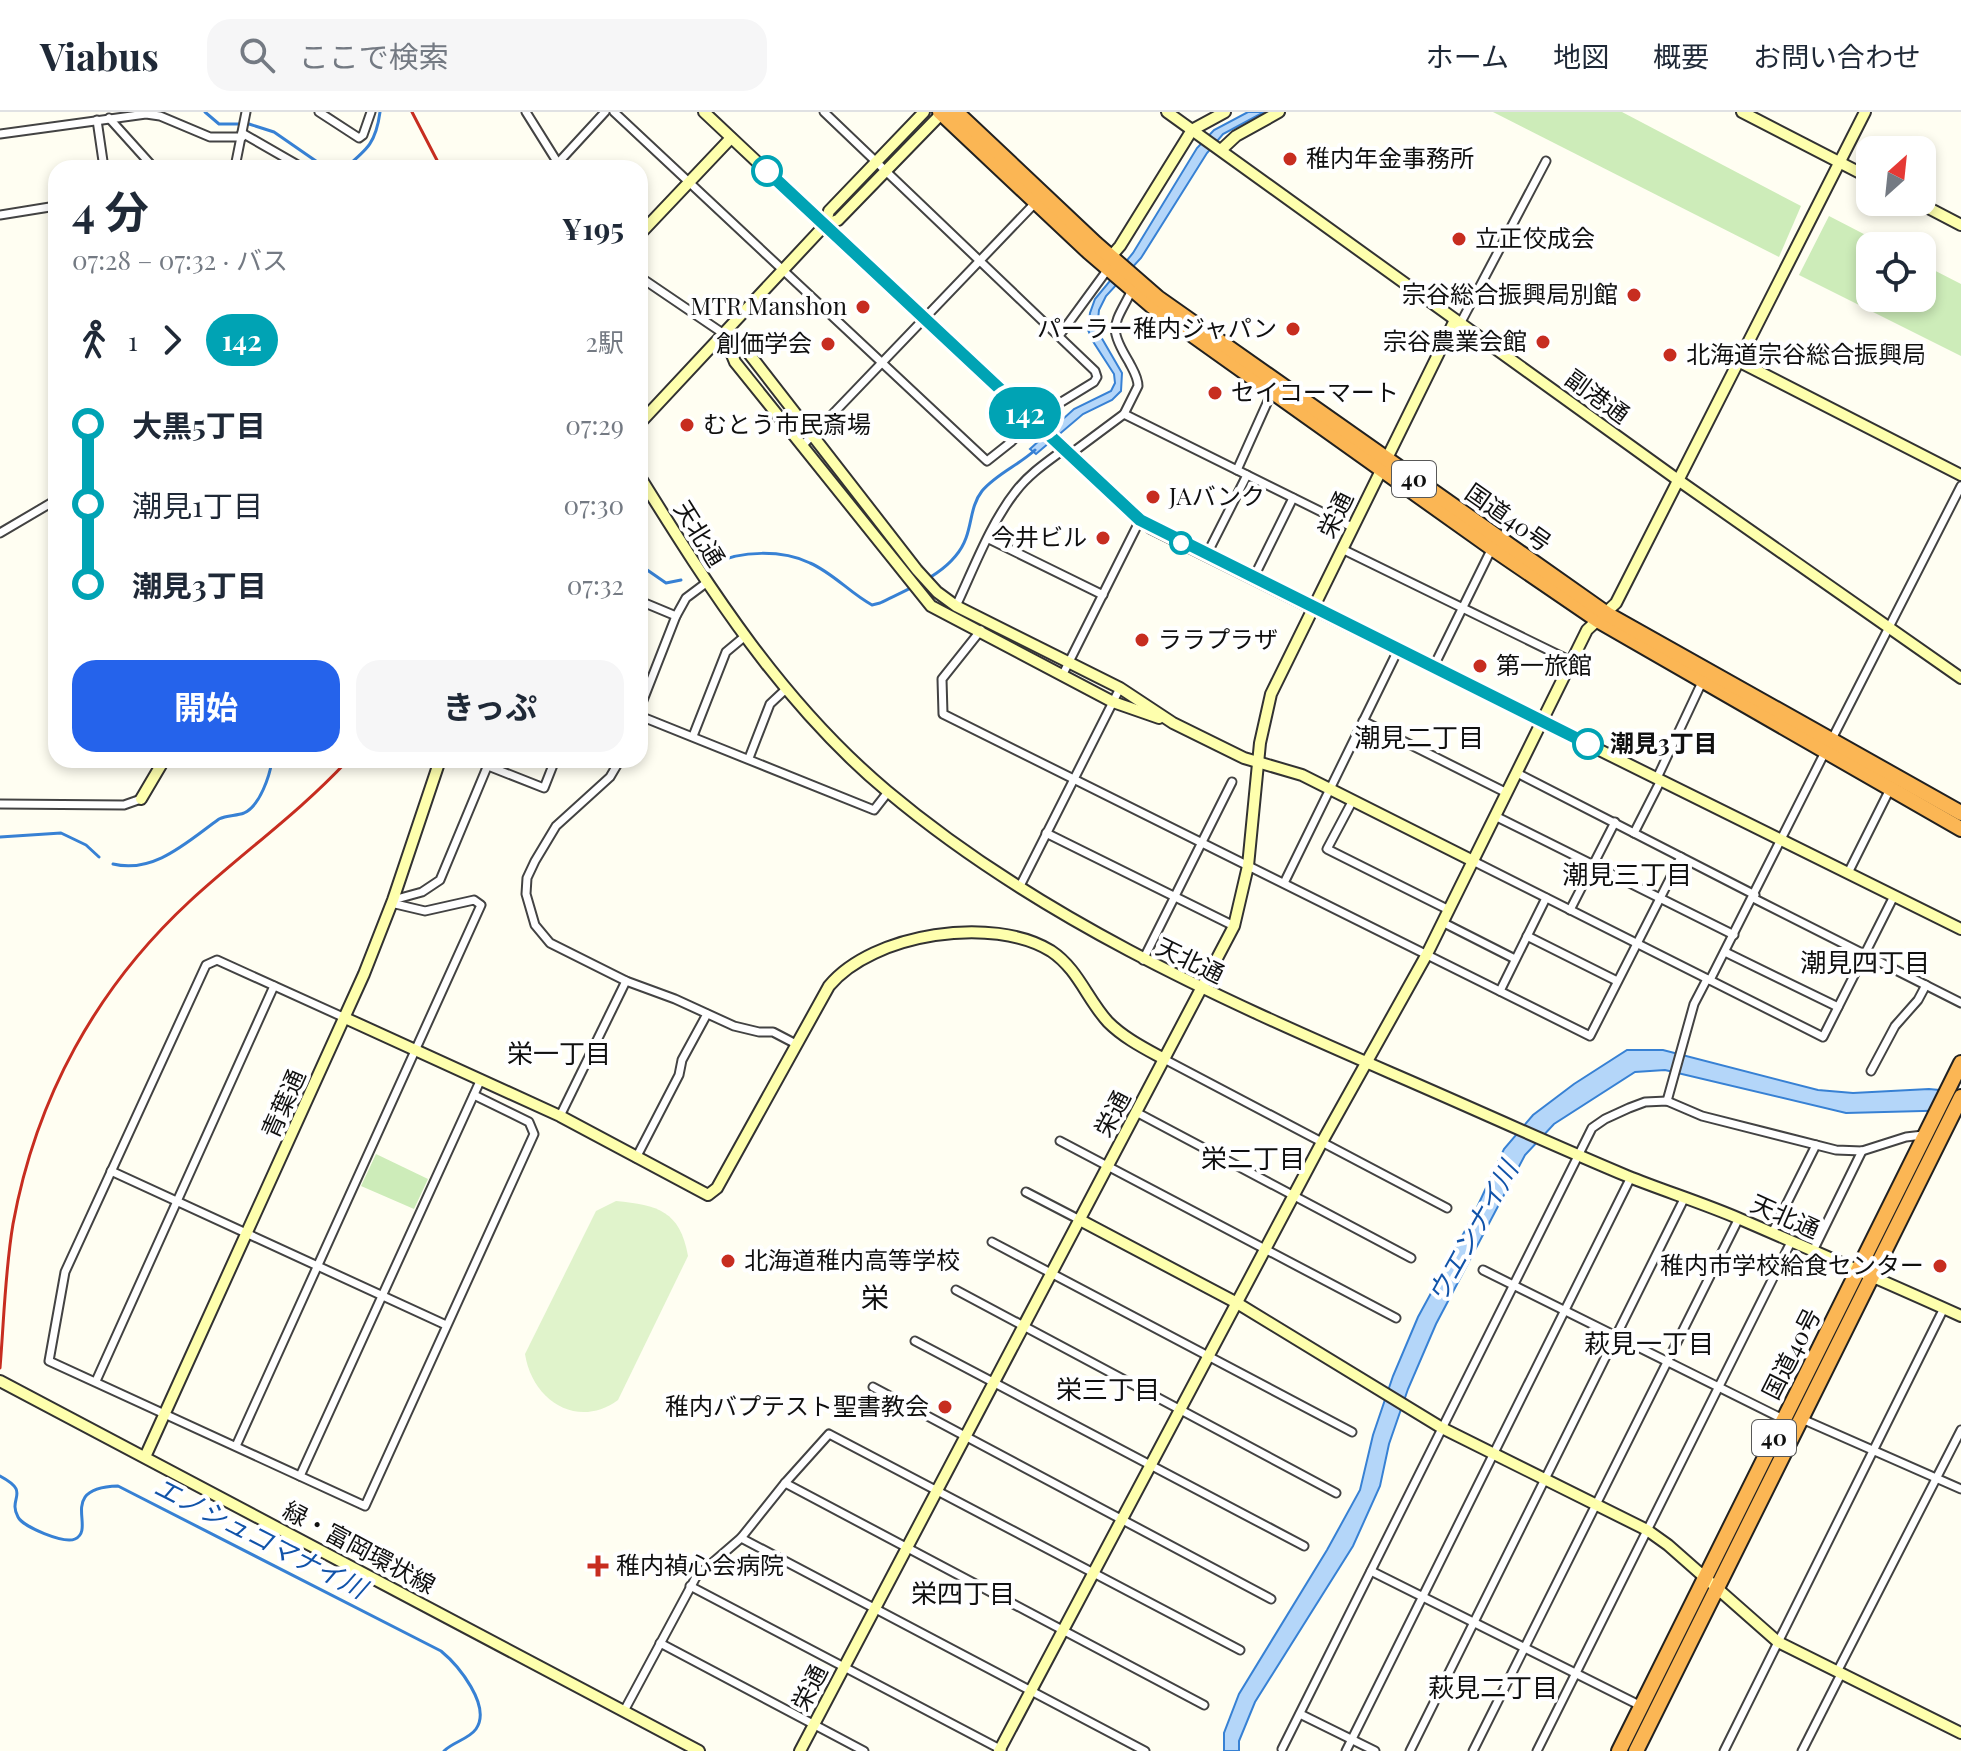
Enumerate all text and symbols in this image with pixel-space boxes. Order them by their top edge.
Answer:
search box [207,19,767,91]
text: Viabus [40,30,159,81]
icon: search [235,33,279,77]
text: ここで検索 [299,36,449,76]
text: ホーム [1426,37,1509,74]
text: 地図 [1553,37,1609,74]
text: 概要 [1653,37,1709,74]
text: お問い合わせ [1753,37,1921,74]
north arrow [1856,136,1936,216]
map controls [1856,136,1936,312]
place label: 稚内年金事務所 [1306,141,1474,173]
marker: 稚内年金事務所 [1281,150,1299,168]
unlabelled marker [752,156,782,186]
text: 4 分 [72,180,149,239]
text: ¥195 [562,208,624,248]
place label: 立正佼成会 [1475,221,1595,253]
marker: 立正佼成会 [1450,230,1468,248]
button: locate [1856,232,1936,312]
text: 07:28 – 07:32 · バス [72,242,288,277]
place label: 宗谷総合振興局別館 [1402,277,1618,309]
marker: 宗谷総合振興局別館 [1625,286,1643,304]
place label: MTR Manshon [691,289,847,321]
marker: MTR Manshon [854,298,872,316]
place label: パーラー稚内ジャパン [1037,311,1277,343]
icon: walk [72,318,116,362]
icon: forward [150,318,194,362]
marker: パーラー稚内ジャパン [1284,320,1302,338]
text: 142 [222,321,262,358]
text: 1 [128,323,138,358]
text: 2駅 [586,324,624,359]
place label: 宗谷農業会館 [1383,324,1527,356]
place label: 創価学会 [716,326,812,358]
marker: 宗谷農業会館 [1534,333,1552,351]
marker: 創価学会 [819,335,837,353]
place label: 北海道宗谷総合振興局 [1686,337,1926,369]
marker: 北海道宗谷総合振興局 [1661,346,1679,364]
street label: 副港通 [1560,361,1637,429]
place label: セイコーマート [1231,375,1399,407]
marker: セイコーマート [1206,384,1224,402]
line badge: 142 [979,387,1071,439]
text: 142 [1005,394,1045,431]
text: 大黒5丁目 [132,405,266,445]
text: 07:29 [565,407,624,442]
place label: むとう市民斎場 [703,407,871,439]
marker: むとう市民斎場 [678,416,696,434]
road number: 40 [1392,461,1436,497]
street label: 国道40号 [1460,475,1559,558]
place label: JAバンク [1168,479,1265,511]
text: 潮見1丁目 [132,485,263,525]
street label: 栄通 [1309,486,1359,543]
text: 07:30 [564,487,624,522]
marker: JAバンク [1144,488,1162,506]
street label: 天北通 [668,494,733,572]
place label: 今井ビル [991,520,1087,552]
marker: 今井ビル [1094,529,1112,547]
unlabelled marker [1170,532,1192,554]
text: 潮見3丁目 [132,565,267,605]
text: 07:32 [567,567,624,602]
place label: ララプラザ [1158,622,1278,654]
marker: ララプラザ [1133,631,1151,649]
place label: 第一旅館 [1496,648,1592,680]
marker: 第一旅館 [1471,657,1489,675]
button: 開始 [72,660,340,752]
button: きっぷ [356,660,624,752]
district label: 潮見二丁目 [1354,719,1484,754]
place label: 潮見3丁目 [1610,726,1718,758]
marker: 潮見3丁目 [1573,729,1603,759]
district label: 潮見三丁目 [1562,856,1692,891]
street label: 天北通 [1152,929,1230,989]
district label: 潮見四丁目 [1800,944,1930,979]
district label: 栄一丁目 [507,1035,611,1070]
street label: 青葉通 [253,1064,311,1143]
street label: 栄通 [1086,1084,1137,1142]
district label: 栄二丁目 [1201,1140,1305,1175]
water label: ウエンナイ川 [1419,1152,1526,1308]
street label: 天北通 [1746,1186,1825,1244]
place label: 北海道稚内高等学校 [744,1243,960,1275]
place label: 稚内市学校給食センター [1660,1248,1924,1280]
marker: 北海道稚内高等学校 [719,1252,737,1270]
marker: 稚内市学校給食センター [1931,1257,1949,1275]
district label: 栄 [861,1278,889,1315]
street label: 国道40号 [1754,1302,1827,1404]
district label: 萩見一丁目 [1584,1325,1714,1360]
district label: 栄三丁目 [1056,1371,1160,1406]
place label: 稚内バプテスト聖書教会 [665,1389,929,1421]
marker: 稚内バプテスト聖書教会 [936,1398,954,1416]
road number: 40 [1752,1420,1796,1456]
water label: エノシュコマナイ川 [148,1468,376,1607]
street label: 緑・富岡環状線 [278,1493,442,1600]
place label: 稚内禎心会病院 [616,1548,784,1580]
marker: 稚内禎心会病院 [587,1555,609,1577]
district label: 栄四丁目 [911,1575,1015,1610]
street label: 栄通 [783,1658,833,1716]
district label: 萩見二丁目 [1428,1669,1558,1704]

